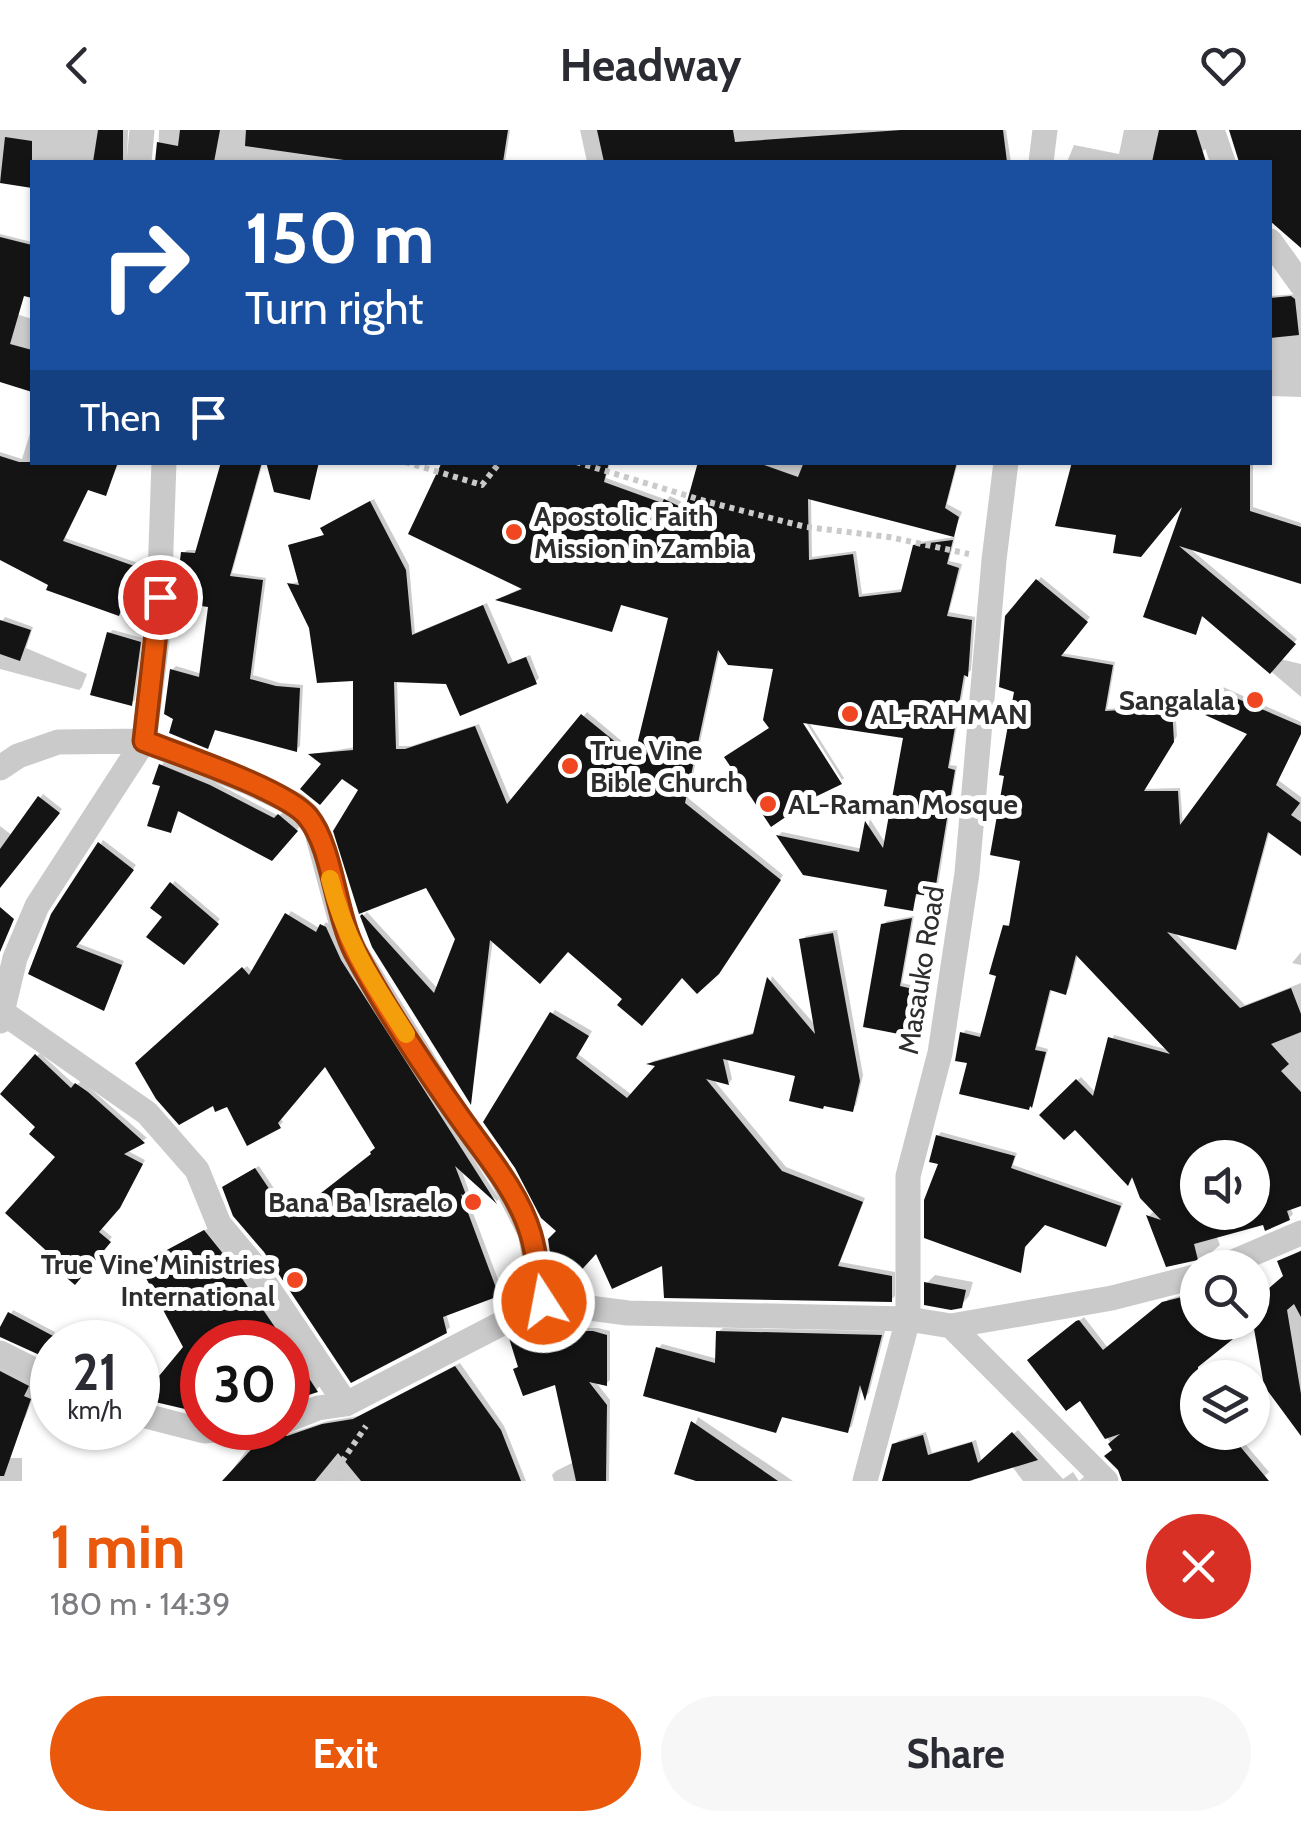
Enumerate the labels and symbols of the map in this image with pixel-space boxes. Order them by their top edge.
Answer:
place label: Apostolic Faith Mission in Zambia [534,499,750,565]
marker: Apostolic Faith Mission in Zambia [503,521,525,543]
pin [118,555,203,640]
place label: Sangalala [1119,683,1235,717]
marker: Sangalala [1244,689,1266,711]
place label: AL-RAHMAN [870,697,1028,731]
marker: AL-RAHMAN [839,703,861,725]
place label: True Vine Bible Church [590,733,743,799]
marker: True Vine Bible Church [559,755,581,777]
place label: AL-Raman Mosque [788,787,1018,821]
marker: AL-Raman Mosque [757,793,779,815]
street label: Masauko Road [891,883,951,1057]
place label: Bana Ba Israelo [268,1185,453,1219]
marker: Bana Ba Israelo [462,1191,484,1213]
place label: True Vine Ministries International [41,1247,275,1313]
position arrow [492,1250,596,1354]
marker: True Vine Ministries International [284,1269,306,1291]
speed limit sign: 30 [180,1320,310,1450]

